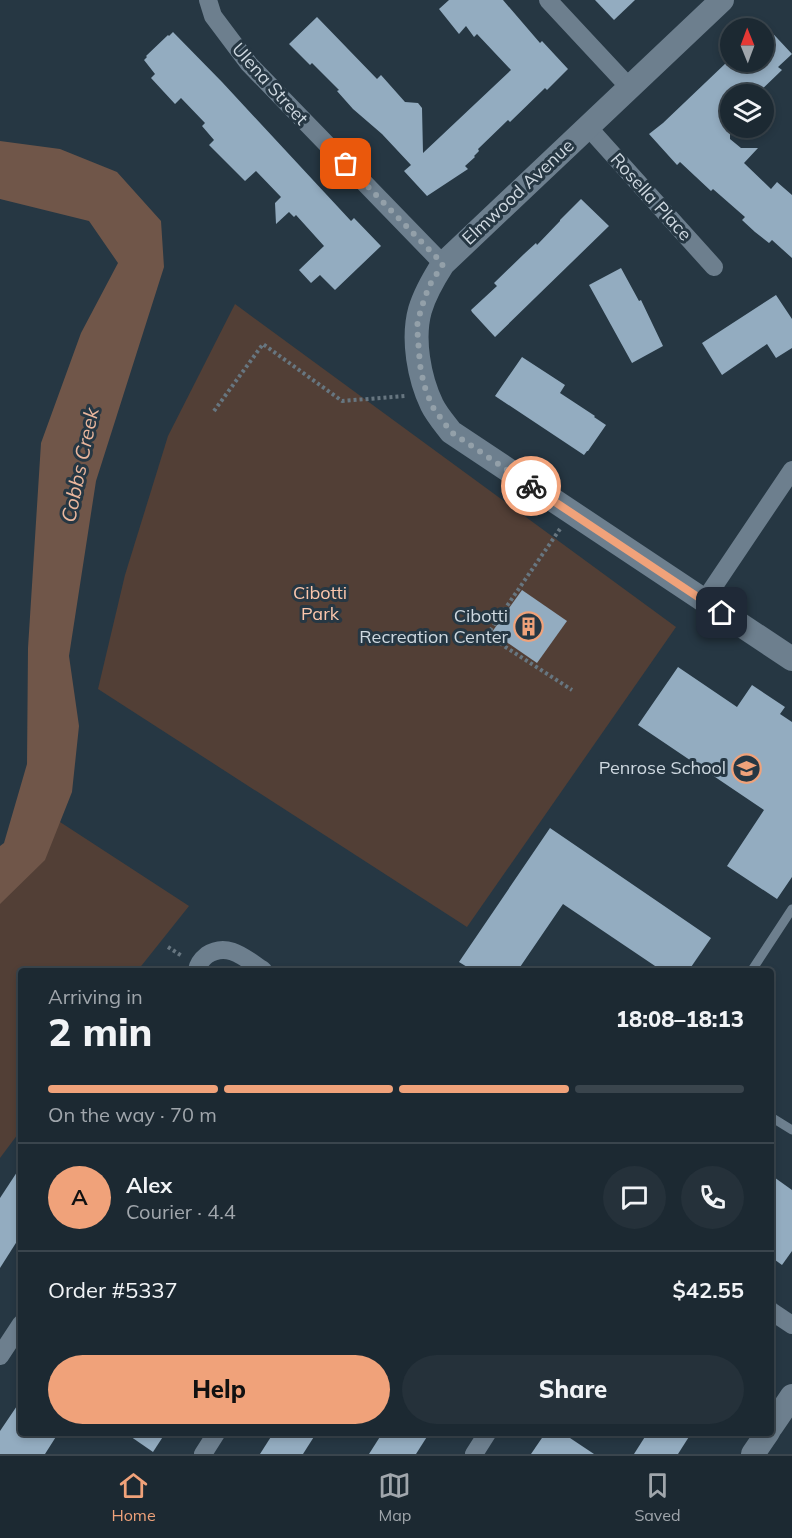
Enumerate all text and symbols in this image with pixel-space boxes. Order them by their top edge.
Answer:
north arrow [720,18,774,72]
map controls [720,18,774,138]
street label: Ulena Street [227,38,313,130]
button: layers [720,84,774,138]
street label: Elmwood Avenue [457,134,578,249]
pin [320,138,371,189]
icon: bag [329,147,362,180]
street label: Rosella Place [606,148,697,245]
water label: Cobbs Creek [55,405,104,524]
courier [501,456,561,516]
icon: bike [515,470,548,503]
park label: Cibotti Park [293,581,347,625]
pin [696,587,747,638]
icon: home [705,596,738,629]
place label: Cibotti Recreation Center [359,604,508,648]
building icon: Cibotti Recreation Center [513,610,545,642]
school or university icon: Penrose School [731,752,763,784]
place label: Penrose School [599,756,726,779]
text: Arriving in [48,984,143,1009]
text: 18:08–18:13 [616,1005,744,1033]
text: 2 min [48,1007,153,1056]
text: On the way · 70 m [48,1102,217,1127]
button: chat [603,1166,666,1229]
button: phone [681,1166,744,1229]
text: Alex [126,1171,172,1199]
text: A [71,1183,88,1211]
text: Courier · 4.4 [126,1199,236,1224]
text: Order #5337 [48,1276,178,1304]
text: $42.55 [673,1276,744,1304]
button: Help [48,1355,390,1424]
button: Share [402,1355,744,1424]
tab: Home [111,1469,156,1525]
tab: Map [378,1469,411,1525]
tab: Saved [634,1469,681,1525]

